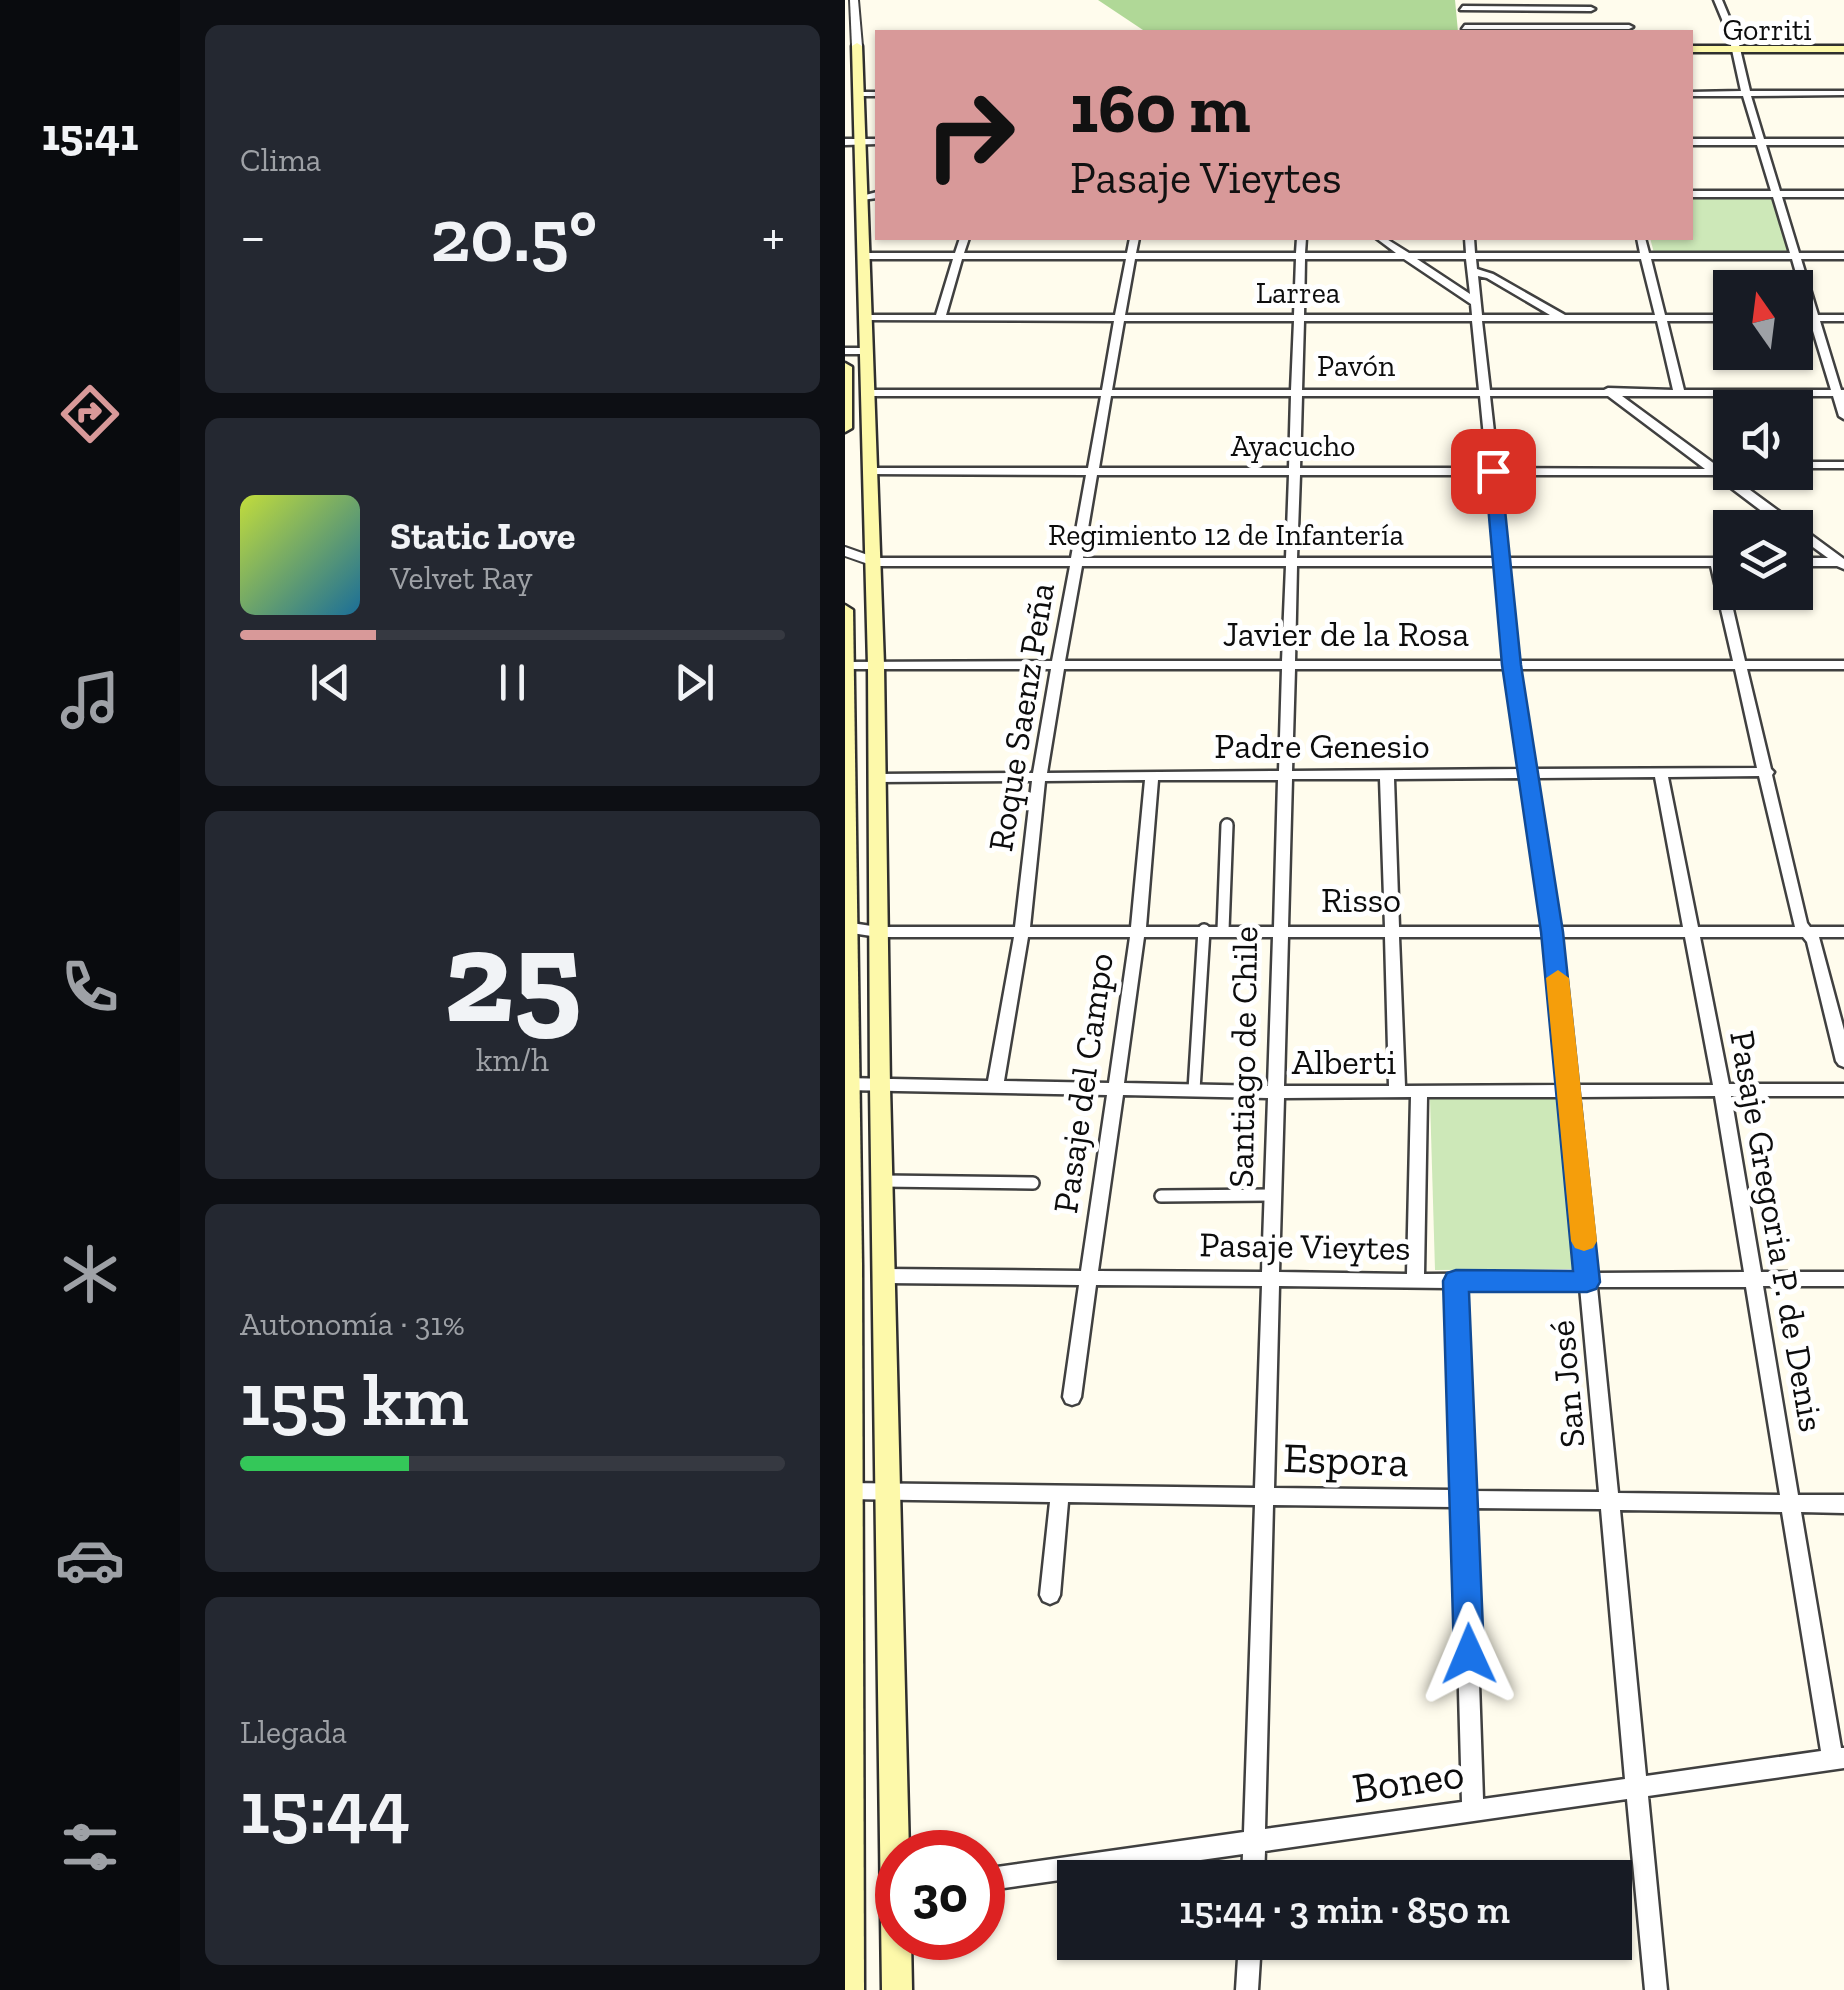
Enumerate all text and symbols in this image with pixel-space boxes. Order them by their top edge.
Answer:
street label: Gorriti [1722,12,1812,48]
text: 160 m [1070,66,1251,150]
icon: right [905,70,1035,200]
text: 15:41 [42,108,138,162]
text: Clima [240,141,321,179]
text: Pasaje Vieytes [1070,151,1342,205]
text: 20.5° [431,190,597,280]
text: − [240,203,266,269]
text: + [762,203,785,269]
north arrow [1713,270,1813,370]
map controls [1713,270,1813,610]
street label: Larrea [1256,275,1340,311]
street label: Pavón [1317,348,1395,384]
icon: directions [55,379,125,449]
button: sound [1713,390,1813,490]
street label: Ayacucho [1231,428,1355,464]
pin [1451,429,1536,514]
icon: arrive [1466,444,1521,499]
button: layers [1713,510,1813,610]
text: Static Love [390,513,575,559]
street label: Regimiento 12 de Infantería [1048,517,1404,553]
text: Velvet Ray [390,559,533,597]
street label: Roque Saenz Peña [979,580,1063,854]
street label: Javier de la Rosa [1223,613,1469,655]
icon: previous [303,655,358,710]
icon: pause [485,655,540,710]
icon: next [667,655,722,710]
icon: music [55,665,125,735]
street label: Padre Genesio [1214,725,1430,767]
street label: Risso [1321,879,1401,921]
text: 25 [444,898,581,1054]
street label: Santiago de Chile [1220,926,1266,1188]
street label: Pasaje del Campo [1044,950,1122,1216]
icon: phone [55,952,125,1022]
street label: Pasaje Gregoria P. de Denis [1721,1027,1833,1435]
text: km/h [476,1041,549,1079]
street label: Alberti [1292,1041,1397,1083]
street label: Pasaje Vieytes [1199,1223,1411,1269]
icon: climate [55,1239,125,1309]
text: Autonomía · 31% [240,1305,465,1343]
street label: San José [1541,1319,1593,1449]
text: 155 km [240,1354,468,1444]
street label: Espora [1282,1432,1410,1487]
icon: car [55,1525,125,1595]
position arrow [1417,1602,1521,1706]
text: Llegada [240,1713,347,1751]
street label: Boneo [1349,1747,1467,1814]
text: 15:44 [240,1762,410,1852]
icon: filters [55,1812,125,1882]
speed limit sign: 30 [875,1830,1005,1960]
text: 15:44 · 3 min · 850 m [1179,1887,1510,1933]

